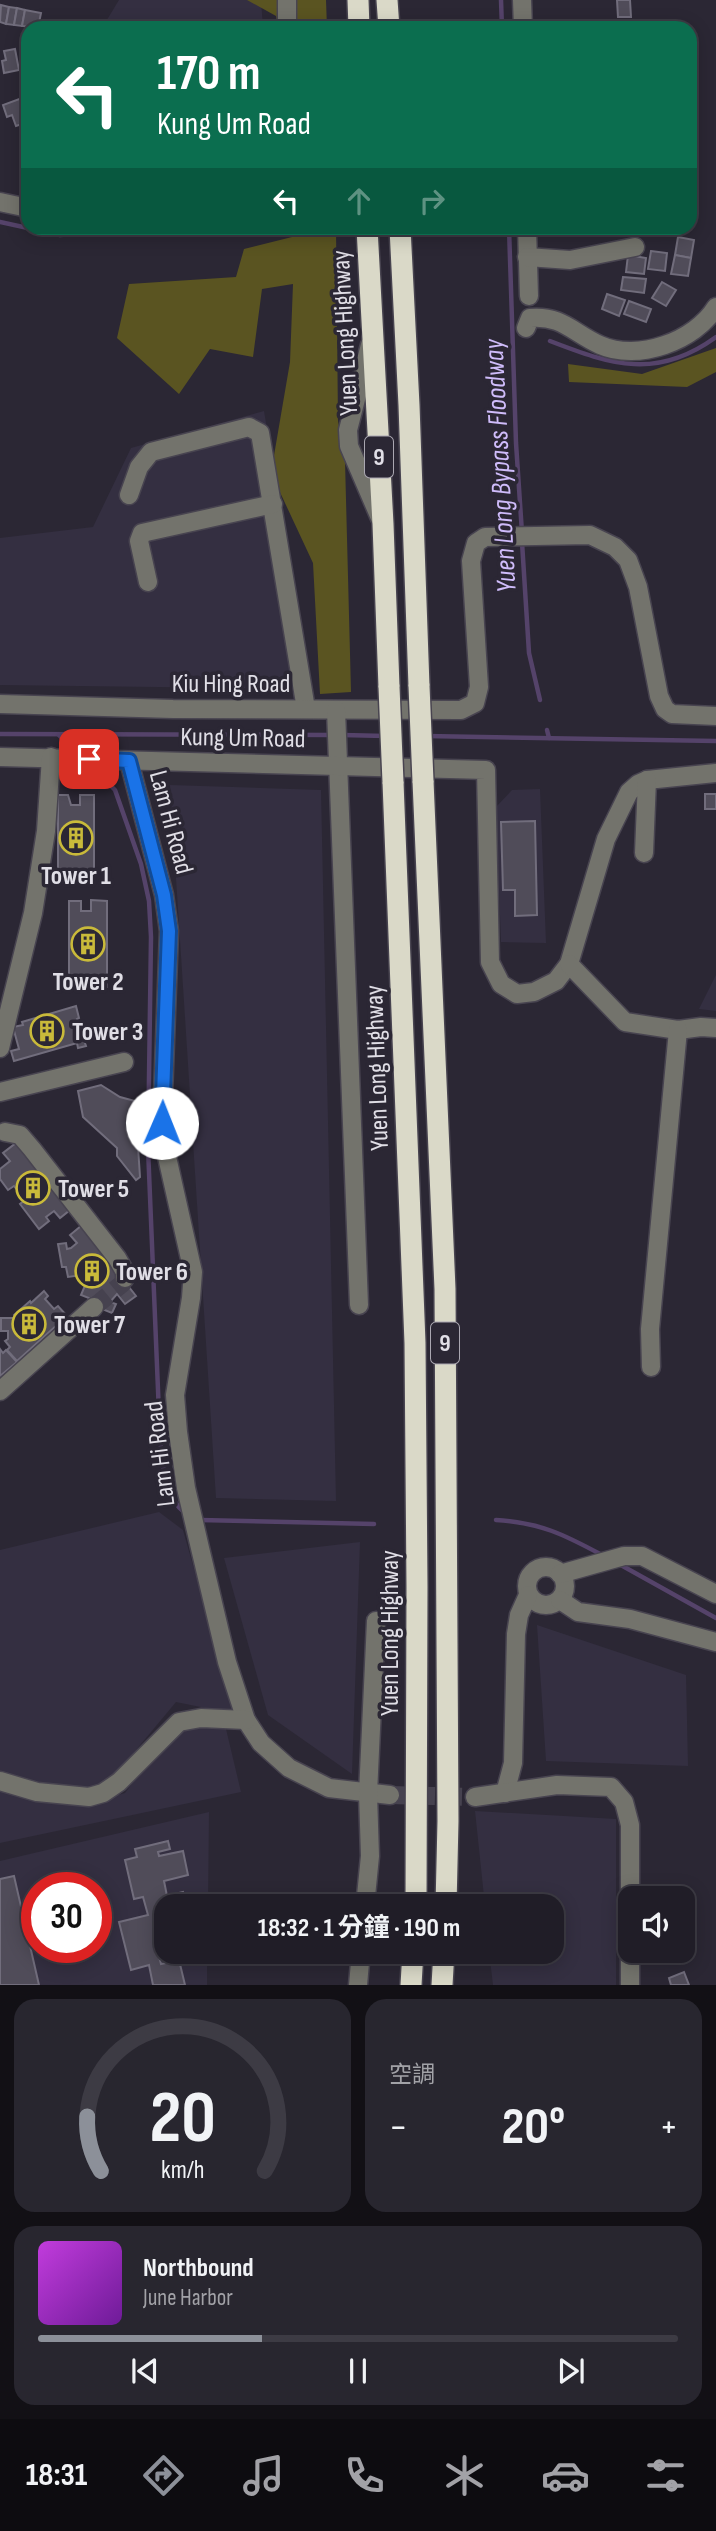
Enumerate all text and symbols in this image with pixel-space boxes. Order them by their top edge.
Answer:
text: 170 m [157,45,261,104]
icon: left [42,49,133,140]
text: Kung Um Road [157,105,311,144]
icon: left [267,182,305,220]
icon: ahead [340,182,378,220]
icon: right [413,182,451,220]
street label: Yuen Long Highway [326,249,365,417]
water label: Yuen Long Bypass Floodway [477,337,524,594]
road number: 9 [365,436,393,478]
street label: Kiu Hing Road [172,669,290,700]
street label: Kung Um Road [180,722,306,755]
pin [59,729,119,789]
icon: arrive [70,740,108,778]
street label: Lam Hi Road [142,767,199,878]
building icon: Tower 1 [57,819,95,857]
place label: Tower 1 [41,861,111,892]
building icon: Tower 2 [69,925,107,963]
place label: Tower 2 [52,967,124,998]
street label: Yuen Long Highway [359,985,396,1151]
building icon: Tower 3 [28,1012,66,1050]
place label: Tower 3 [72,1017,143,1048]
position arrow [125,1086,199,1160]
building icon: Tower 5 [14,1169,52,1207]
place label: Tower 5 [58,1174,129,1205]
building icon: Tower 6 [73,1252,111,1290]
place label: Tower 6 [116,1257,188,1288]
building icon: Tower 7 [10,1305,48,1343]
place label: Tower 7 [54,1310,126,1341]
road number: 9 [431,1322,459,1364]
street label: Lam Hi Road [139,1399,182,1508]
street label: Yuen Long Highway [375,1550,406,1716]
speed limit sign: 30 [21,1872,112,1963]
map controls [618,1886,695,1963]
button: sound [618,1886,695,1963]
text: 18:32 · 1 分鐘 · 190 m [258,1913,460,1944]
text: 空調 [389,2061,435,2089]
text: 20 [149,2076,216,2164]
text: 20° [502,2096,565,2159]
text: − [389,2105,408,2150]
text: + [659,2105,678,2150]
text: km/h [161,2155,204,2186]
text: Northbound [143,2253,254,2284]
text: June Harbor [143,2284,233,2312]
icon: previous [126,2352,164,2390]
icon: pause [339,2352,377,2390]
icon: next [552,2352,590,2390]
icon: directions [139,2451,188,2500]
icon: music [239,2451,288,2500]
icon: phone [340,2451,389,2500]
icon: climate [440,2451,489,2500]
icon: car [541,2451,590,2500]
icon: filters [641,2451,690,2500]
text: 18:31 [26,2456,87,2495]

